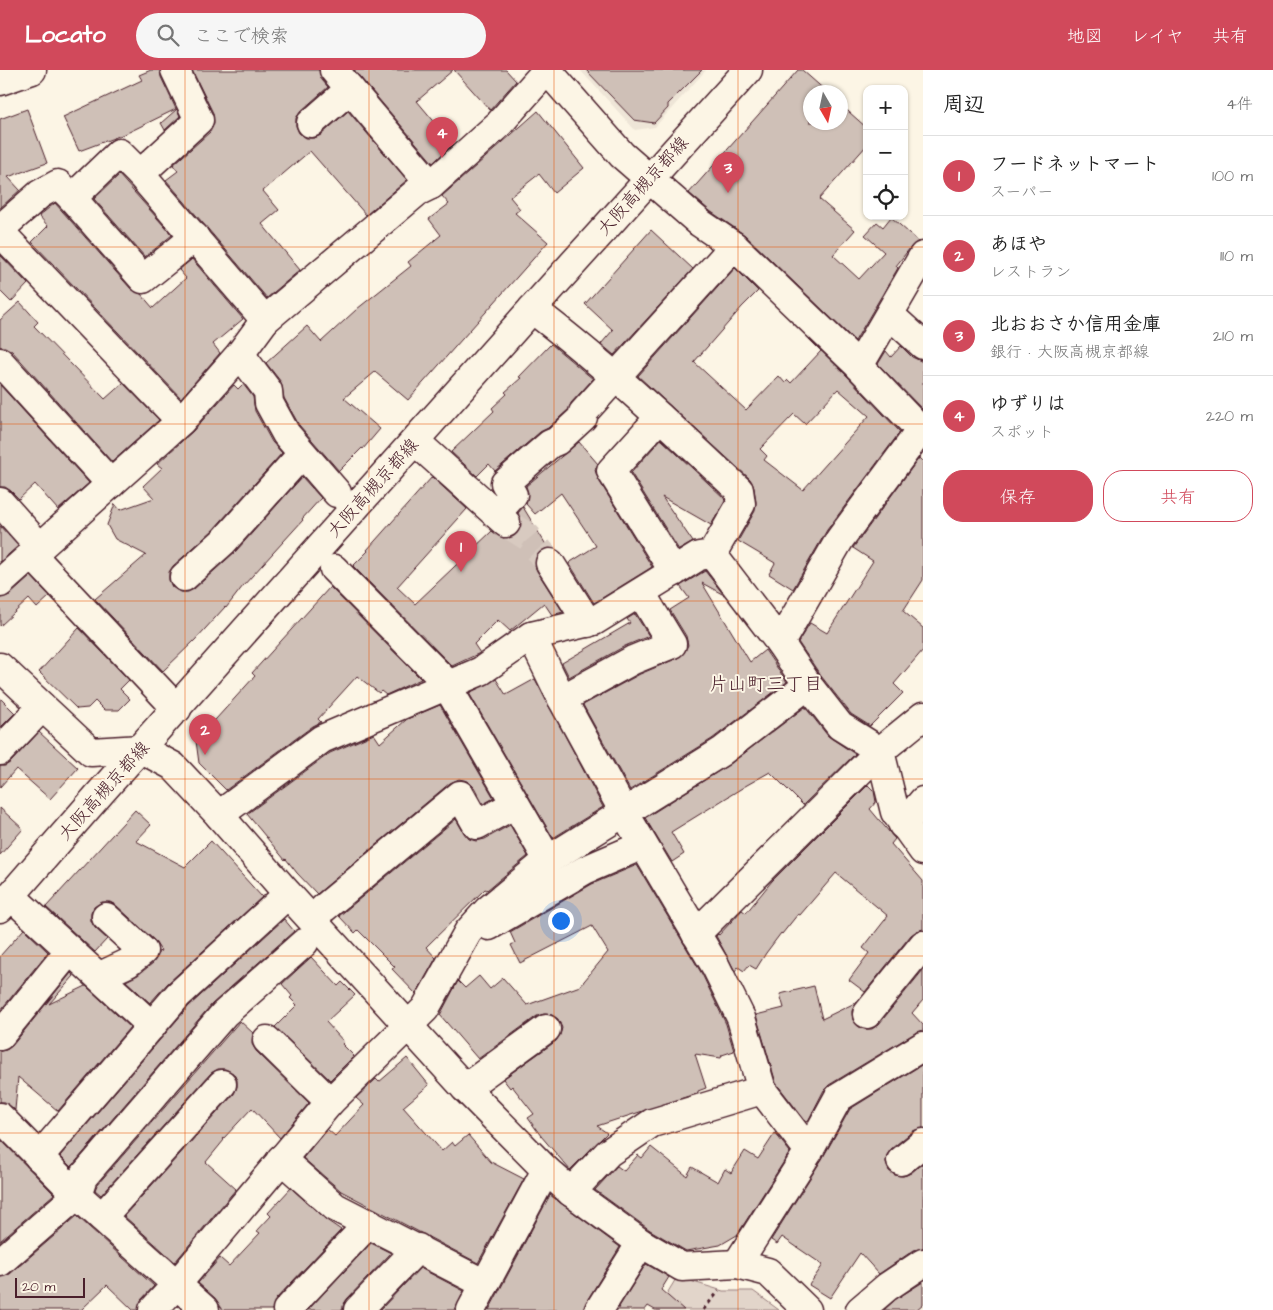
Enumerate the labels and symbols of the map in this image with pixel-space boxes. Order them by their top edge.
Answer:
north arrow [803,85,848,130]
pin: 4 [426,117,458,158]
street label: 大阪高槻京都線 [592,131,694,241]
pin: 3 [712,152,744,193]
street label: 大阪高槻京都線 [322,433,424,543]
pin: 1 [445,531,477,572]
district label: 片山町三丁目 [709,671,823,698]
pin: 2 [189,714,221,755]
street label: 大阪高槻京都線 [53,736,155,846]
your location [548,908,574,934]
scale bar [15,1275,85,1298]

